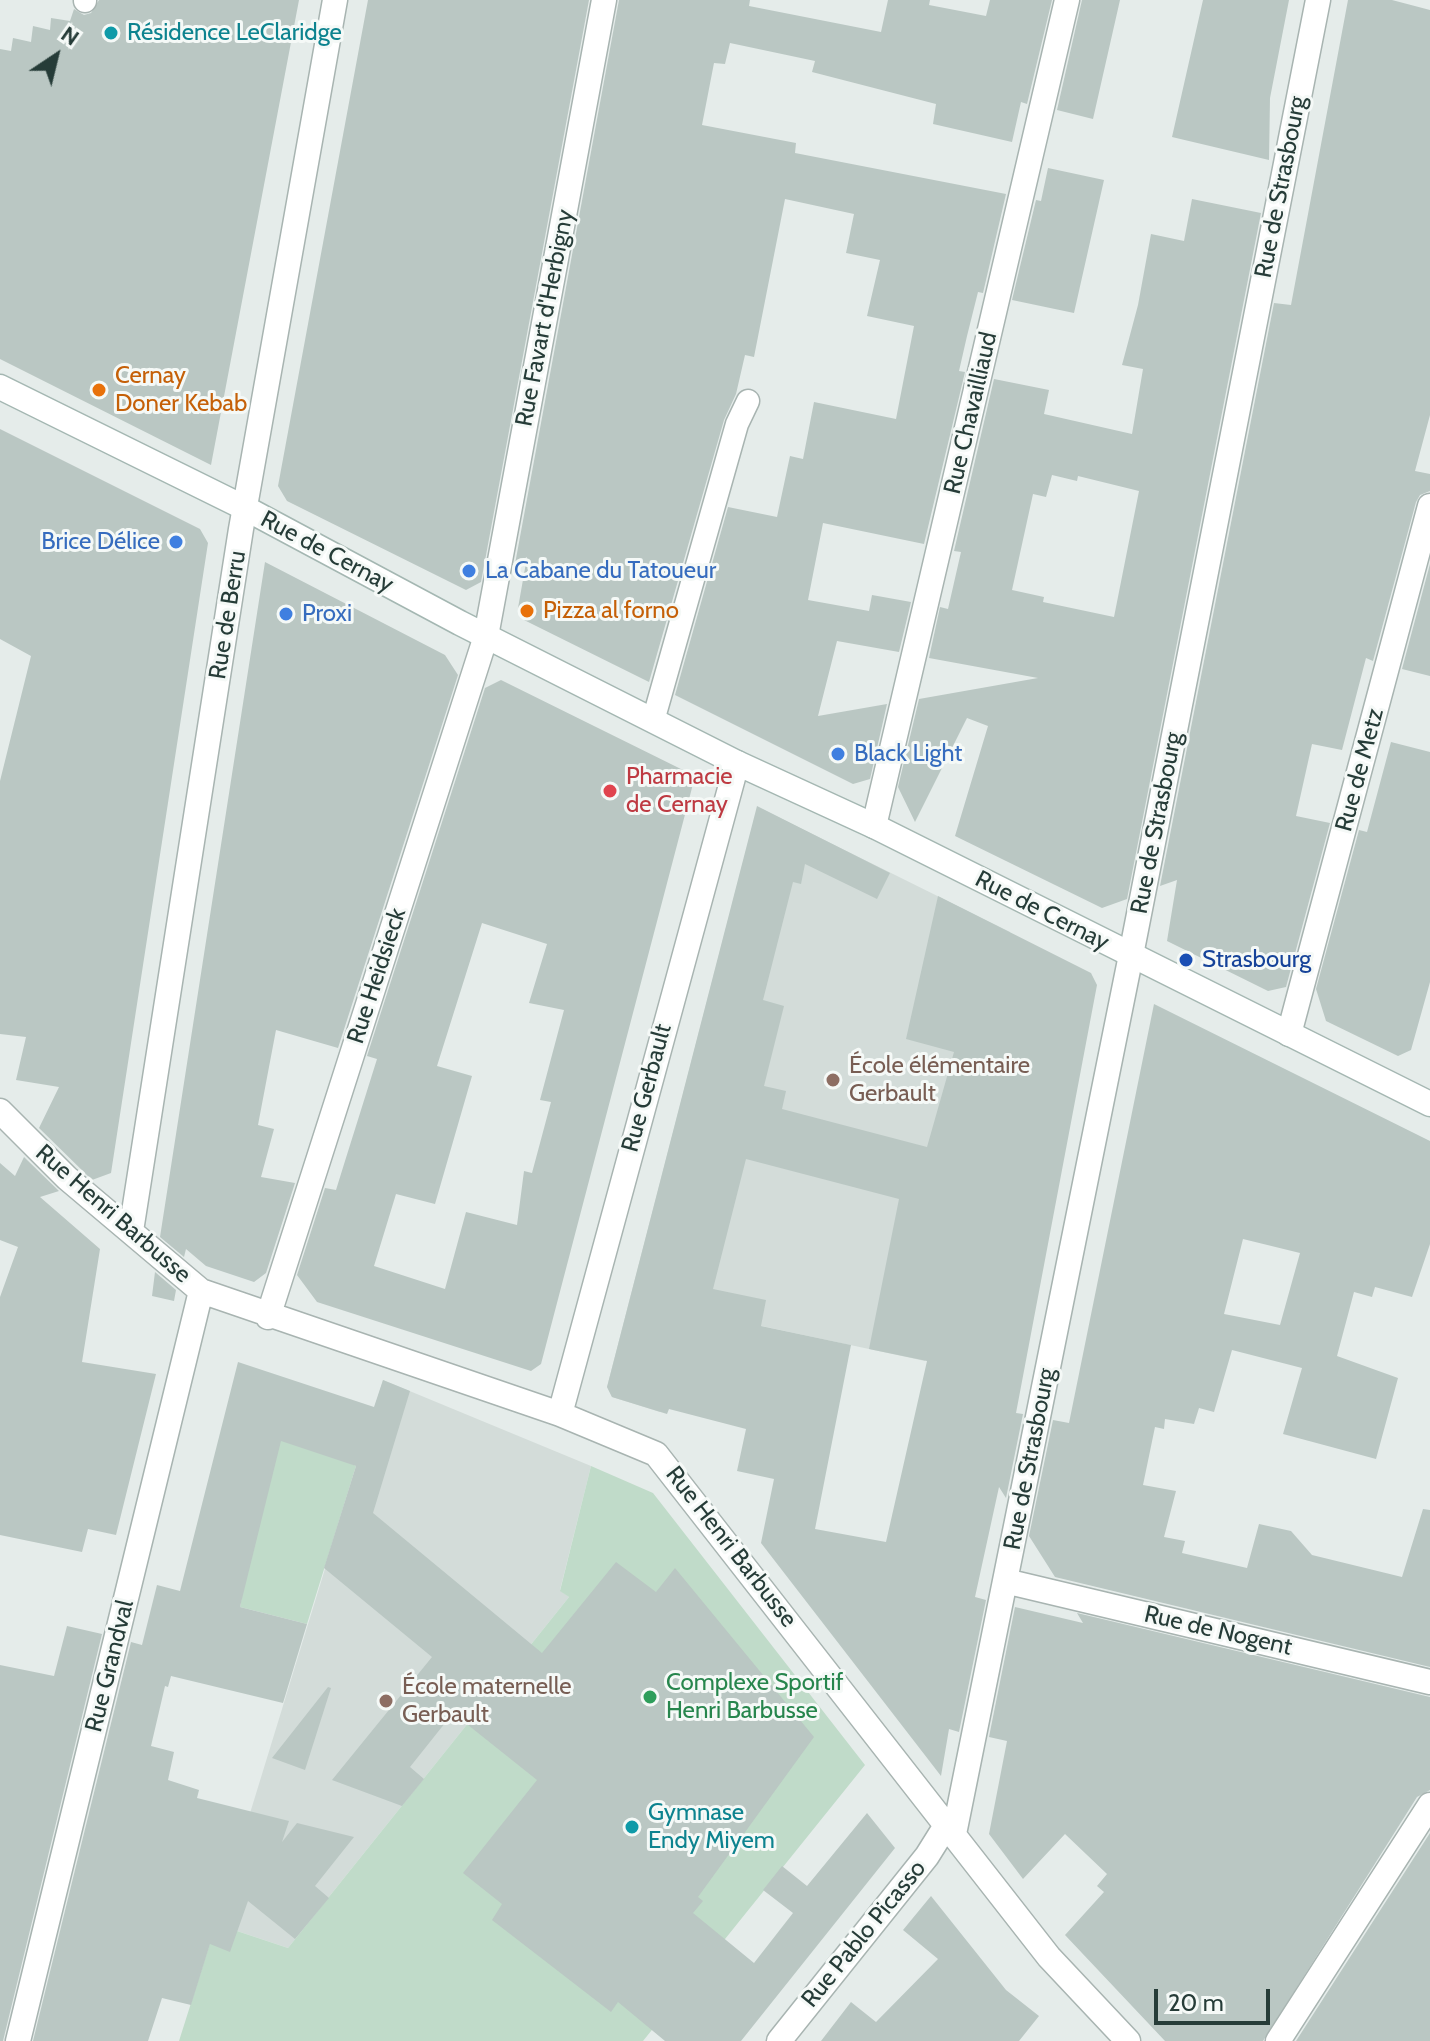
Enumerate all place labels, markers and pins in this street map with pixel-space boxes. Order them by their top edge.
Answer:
place label: Résidence LeClaridge [127,19,342,47]
marker: Résidence LeClaridge [102,24,120,42]
place label: Cernay Doner Kebab [115,362,247,418]
marker: Cernay Doner Kebab [90,381,108,399]
place label: Brice Délice [41,528,160,556]
marker: Brice Délice [167,533,185,551]
place label: La Cabane du Tatoueur [485,557,716,585]
marker: La Cabane du Tatoueur [460,562,478,580]
place label: Pizza al forno [543,597,679,625]
place label: Proxi [302,600,352,628]
marker: Pizza al forno [518,602,536,620]
marker: Proxi [277,605,295,623]
place label: Black Light [854,740,962,768]
marker: Black Light [829,745,847,763]
place label: Pharmacie de Cernay [626,763,733,819]
marker: Pharmacie de Cernay [601,782,619,800]
place label: Strasbourg [1202,946,1311,974]
marker: Strasbourg [1177,951,1195,969]
place label: École élémentaire Gerbault [849,1052,1030,1108]
marker: École élémentaire Gerbault [824,1071,842,1089]
place label: Complexe Sportif Henri Barbusse [666,1669,844,1725]
place label: École maternelle Gerbault [402,1673,571,1729]
marker: Complexe Sportif Henri Barbusse [641,1688,659,1706]
marker: École maternelle Gerbault [377,1692,395,1710]
place label: Gymnase Endy Miyem [648,1799,775,1855]
marker: Gymnase Endy Miyem [623,1818,641,1836]

